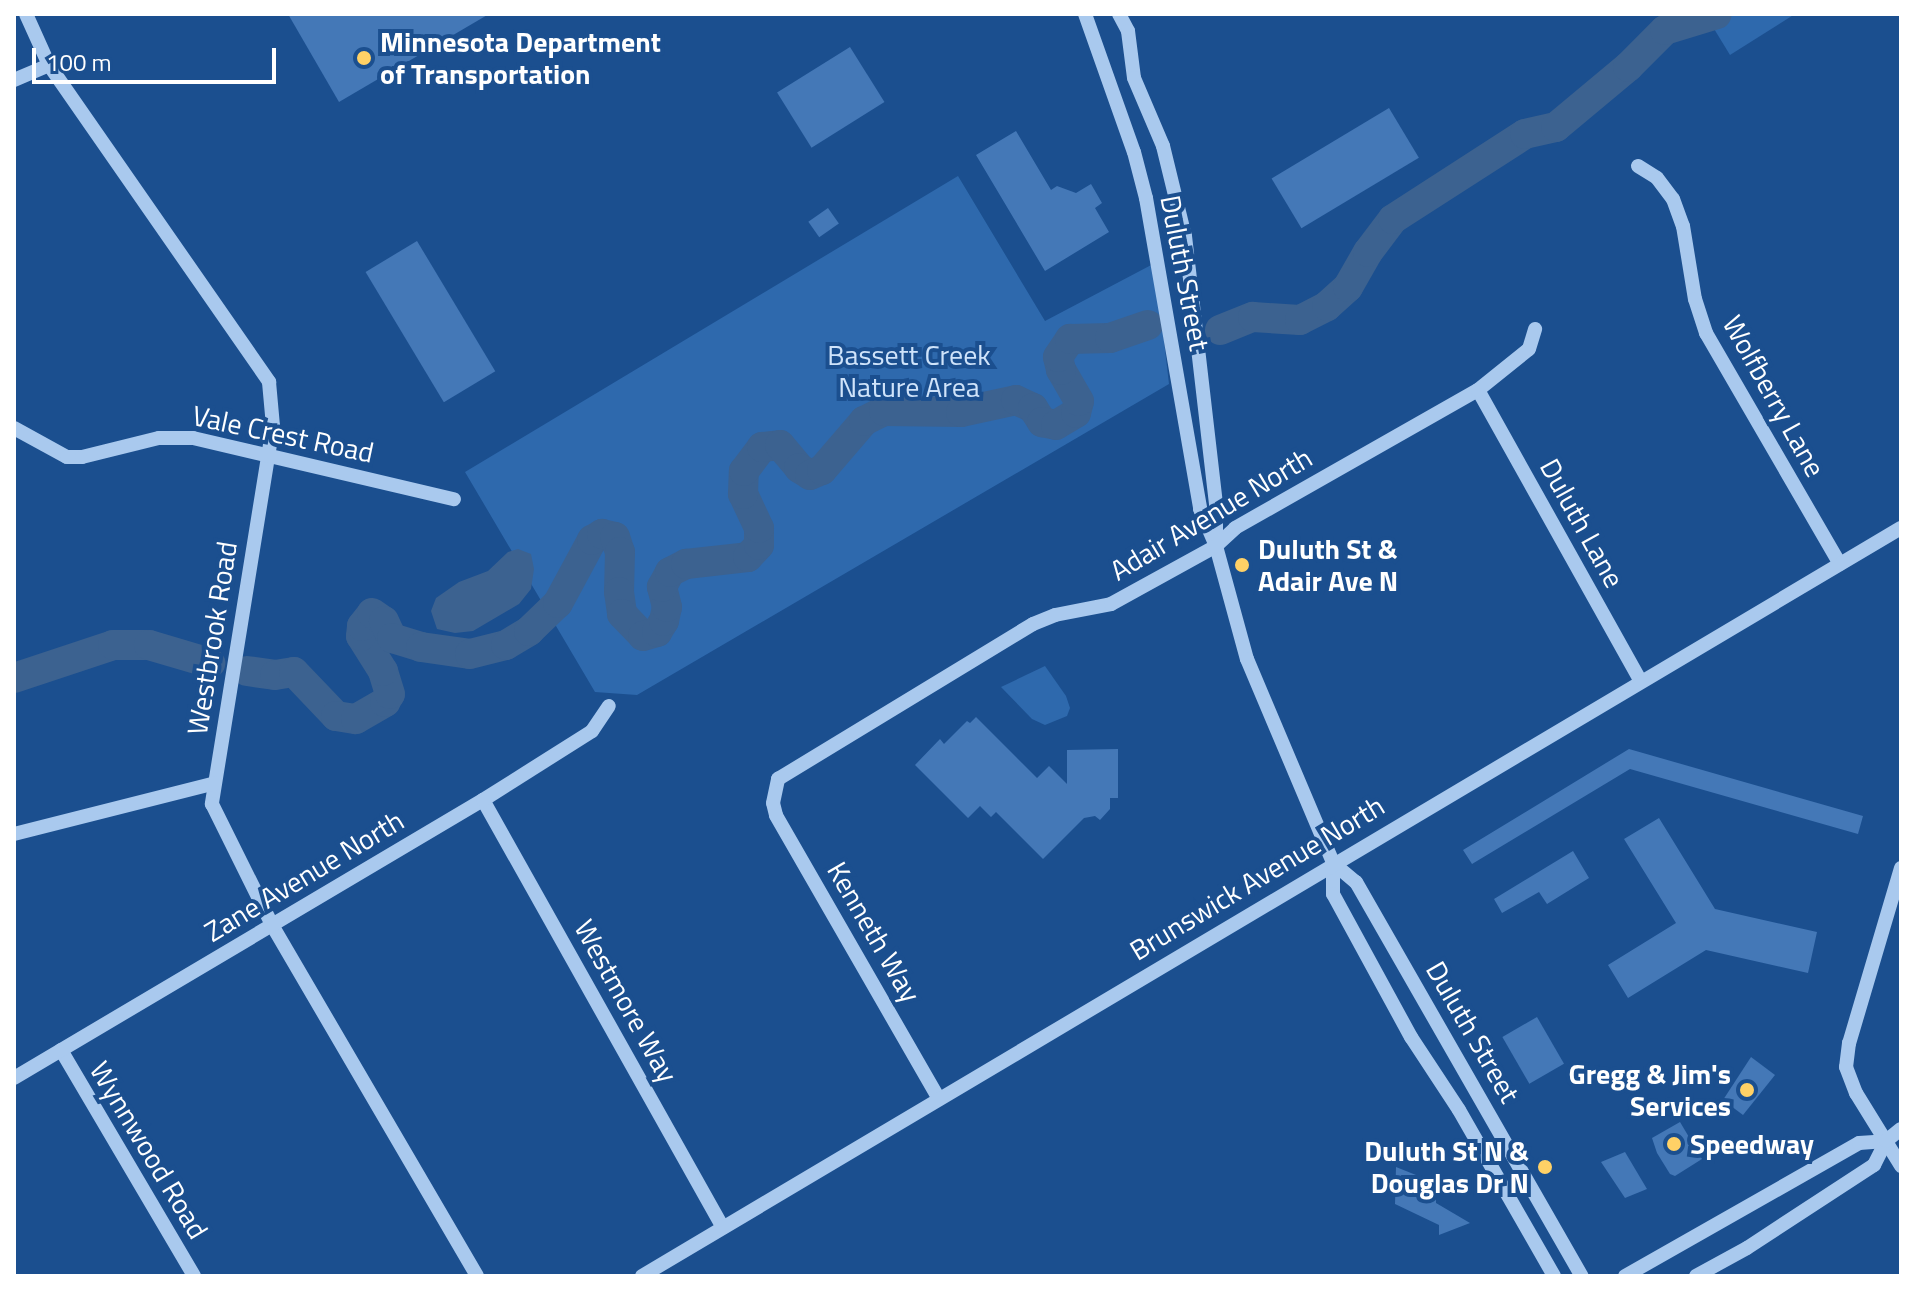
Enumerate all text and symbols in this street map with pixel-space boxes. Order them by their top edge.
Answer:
place label: Minnesota Department of Transportation [380,25,661,91]
scale bar [36,32,280,82]
text: 100 m [46,44,112,80]
marker: Minnesota Department of Transportation [355,49,373,67]
street label: Duluth Street [1153,193,1217,353]
street label: Wolfberry Lane [1716,309,1832,483]
park label: Bassett Creek Nature Area [827,338,991,404]
street label: Vale Crest Road [189,398,377,470]
street label: Adair Avenue North [1104,441,1318,587]
street label: Duluth Lane [1533,453,1631,593]
place label: Duluth St & Adair Ave N [1258,532,1398,598]
street label: Westbrook Road [180,539,244,737]
marker: Duluth St & Adair Ave N [1233,556,1251,574]
street label: Brunswick Avenue North [1124,789,1390,967]
street label: Zane Avenue North [198,803,410,949]
street label: Kenneth Way [820,856,928,1008]
street label: Westmore Way [567,914,685,1088]
street label: Duluth Street [1419,955,1527,1109]
street label: Wynnwood Road [83,1055,215,1245]
place label: Gregg & Jim's Services [1569,1057,1731,1123]
marker: Gregg & Jim's Services [1738,1081,1756,1099]
place label: Speedway [1690,1127,1814,1161]
place label: Duluth St N & Douglas Dr N [1364,1134,1529,1200]
marker: Speedway [1665,1135,1683,1153]
marker: Duluth St N & Douglas Dr N [1536,1158,1554,1176]

